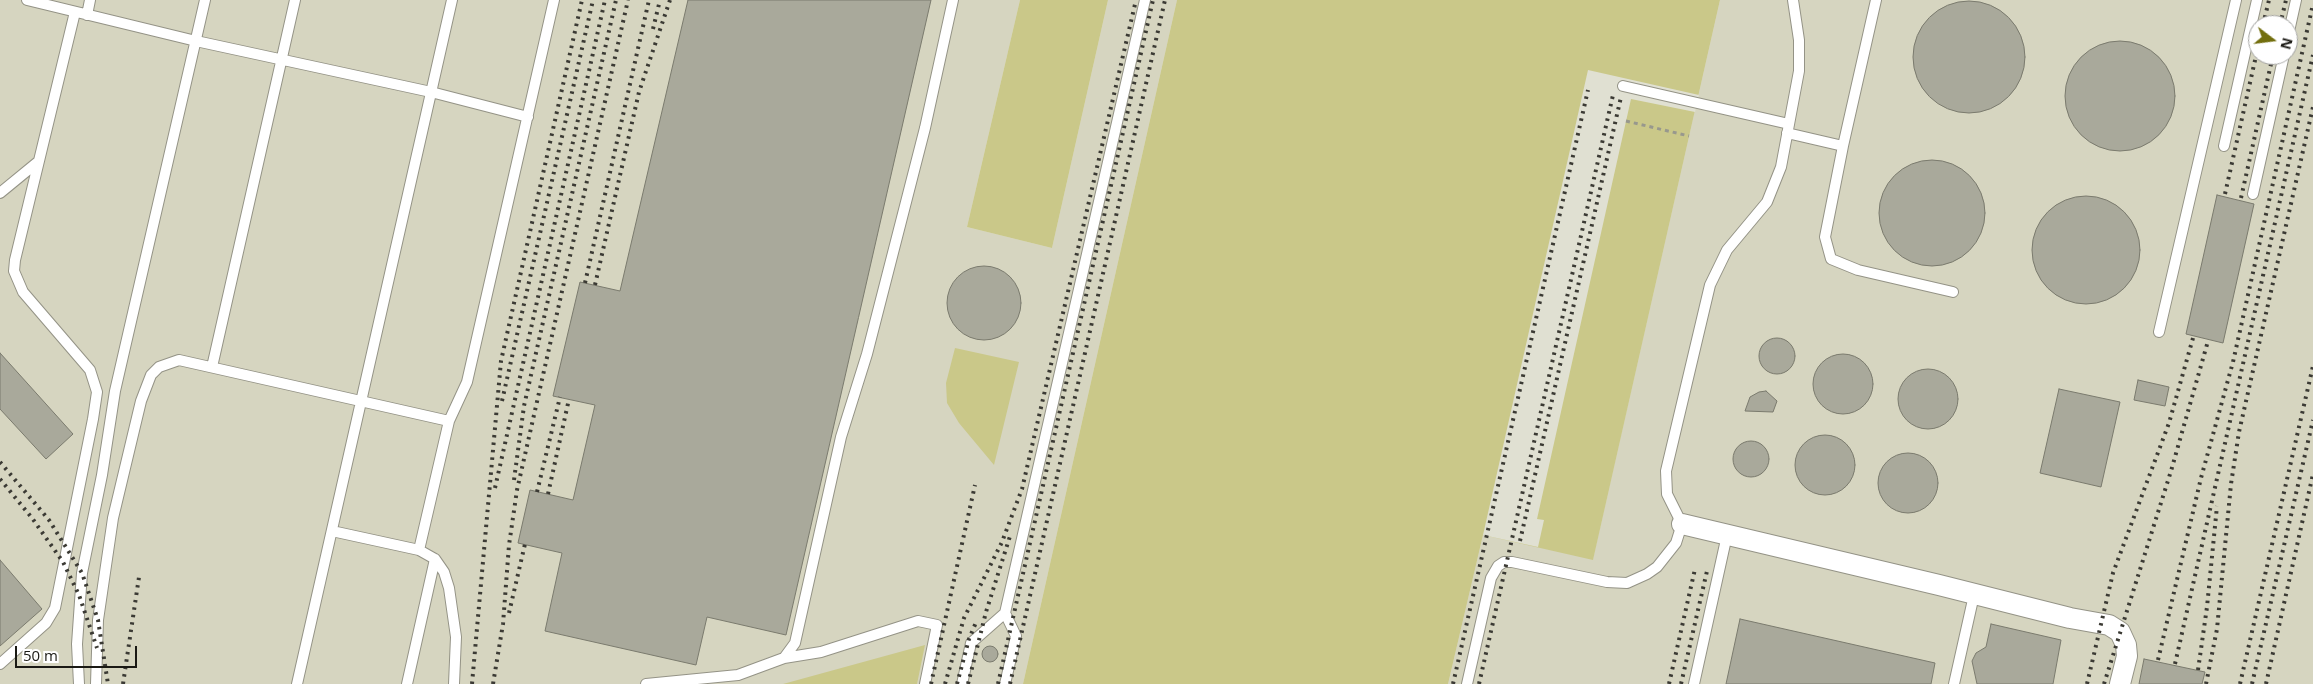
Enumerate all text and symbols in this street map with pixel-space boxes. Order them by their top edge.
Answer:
north arrow [2248,15,2298,65]
text: N [2276,36,2298,52]
scale bar [18,636,140,668]
text: 50 m [23,645,58,665]

